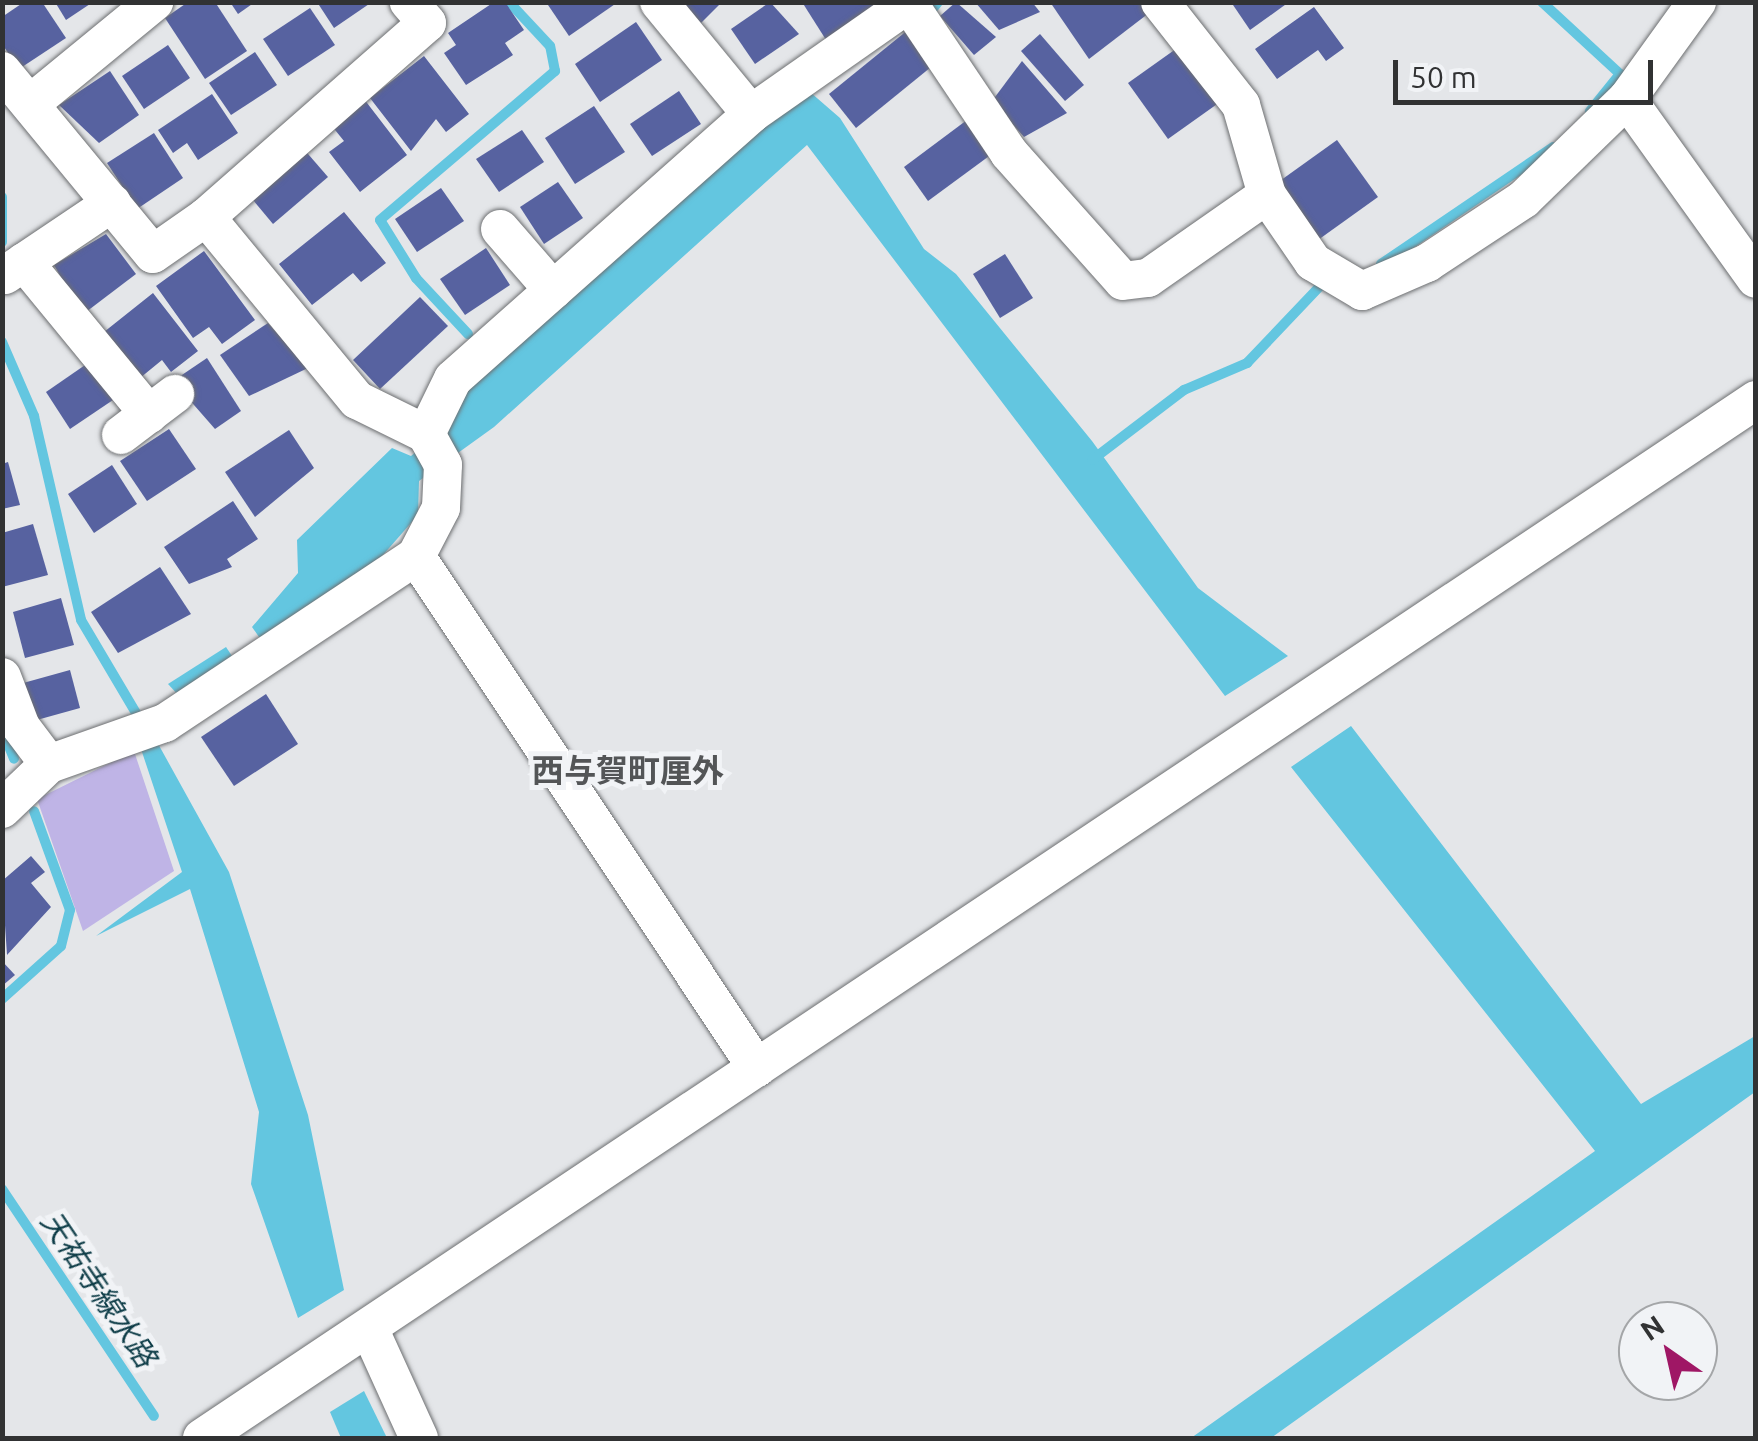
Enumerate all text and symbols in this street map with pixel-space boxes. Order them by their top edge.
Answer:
scale bar [1398,40,1658,102]
text: 50 m [1410,60,1477,94]
district label: 西与賀町厘外 [532,751,724,789]
water label: 天祐寺線水路 [34,1204,164,1374]
north arrow [1618,1301,1718,1401]
text: N [1635,1309,1669,1346]

